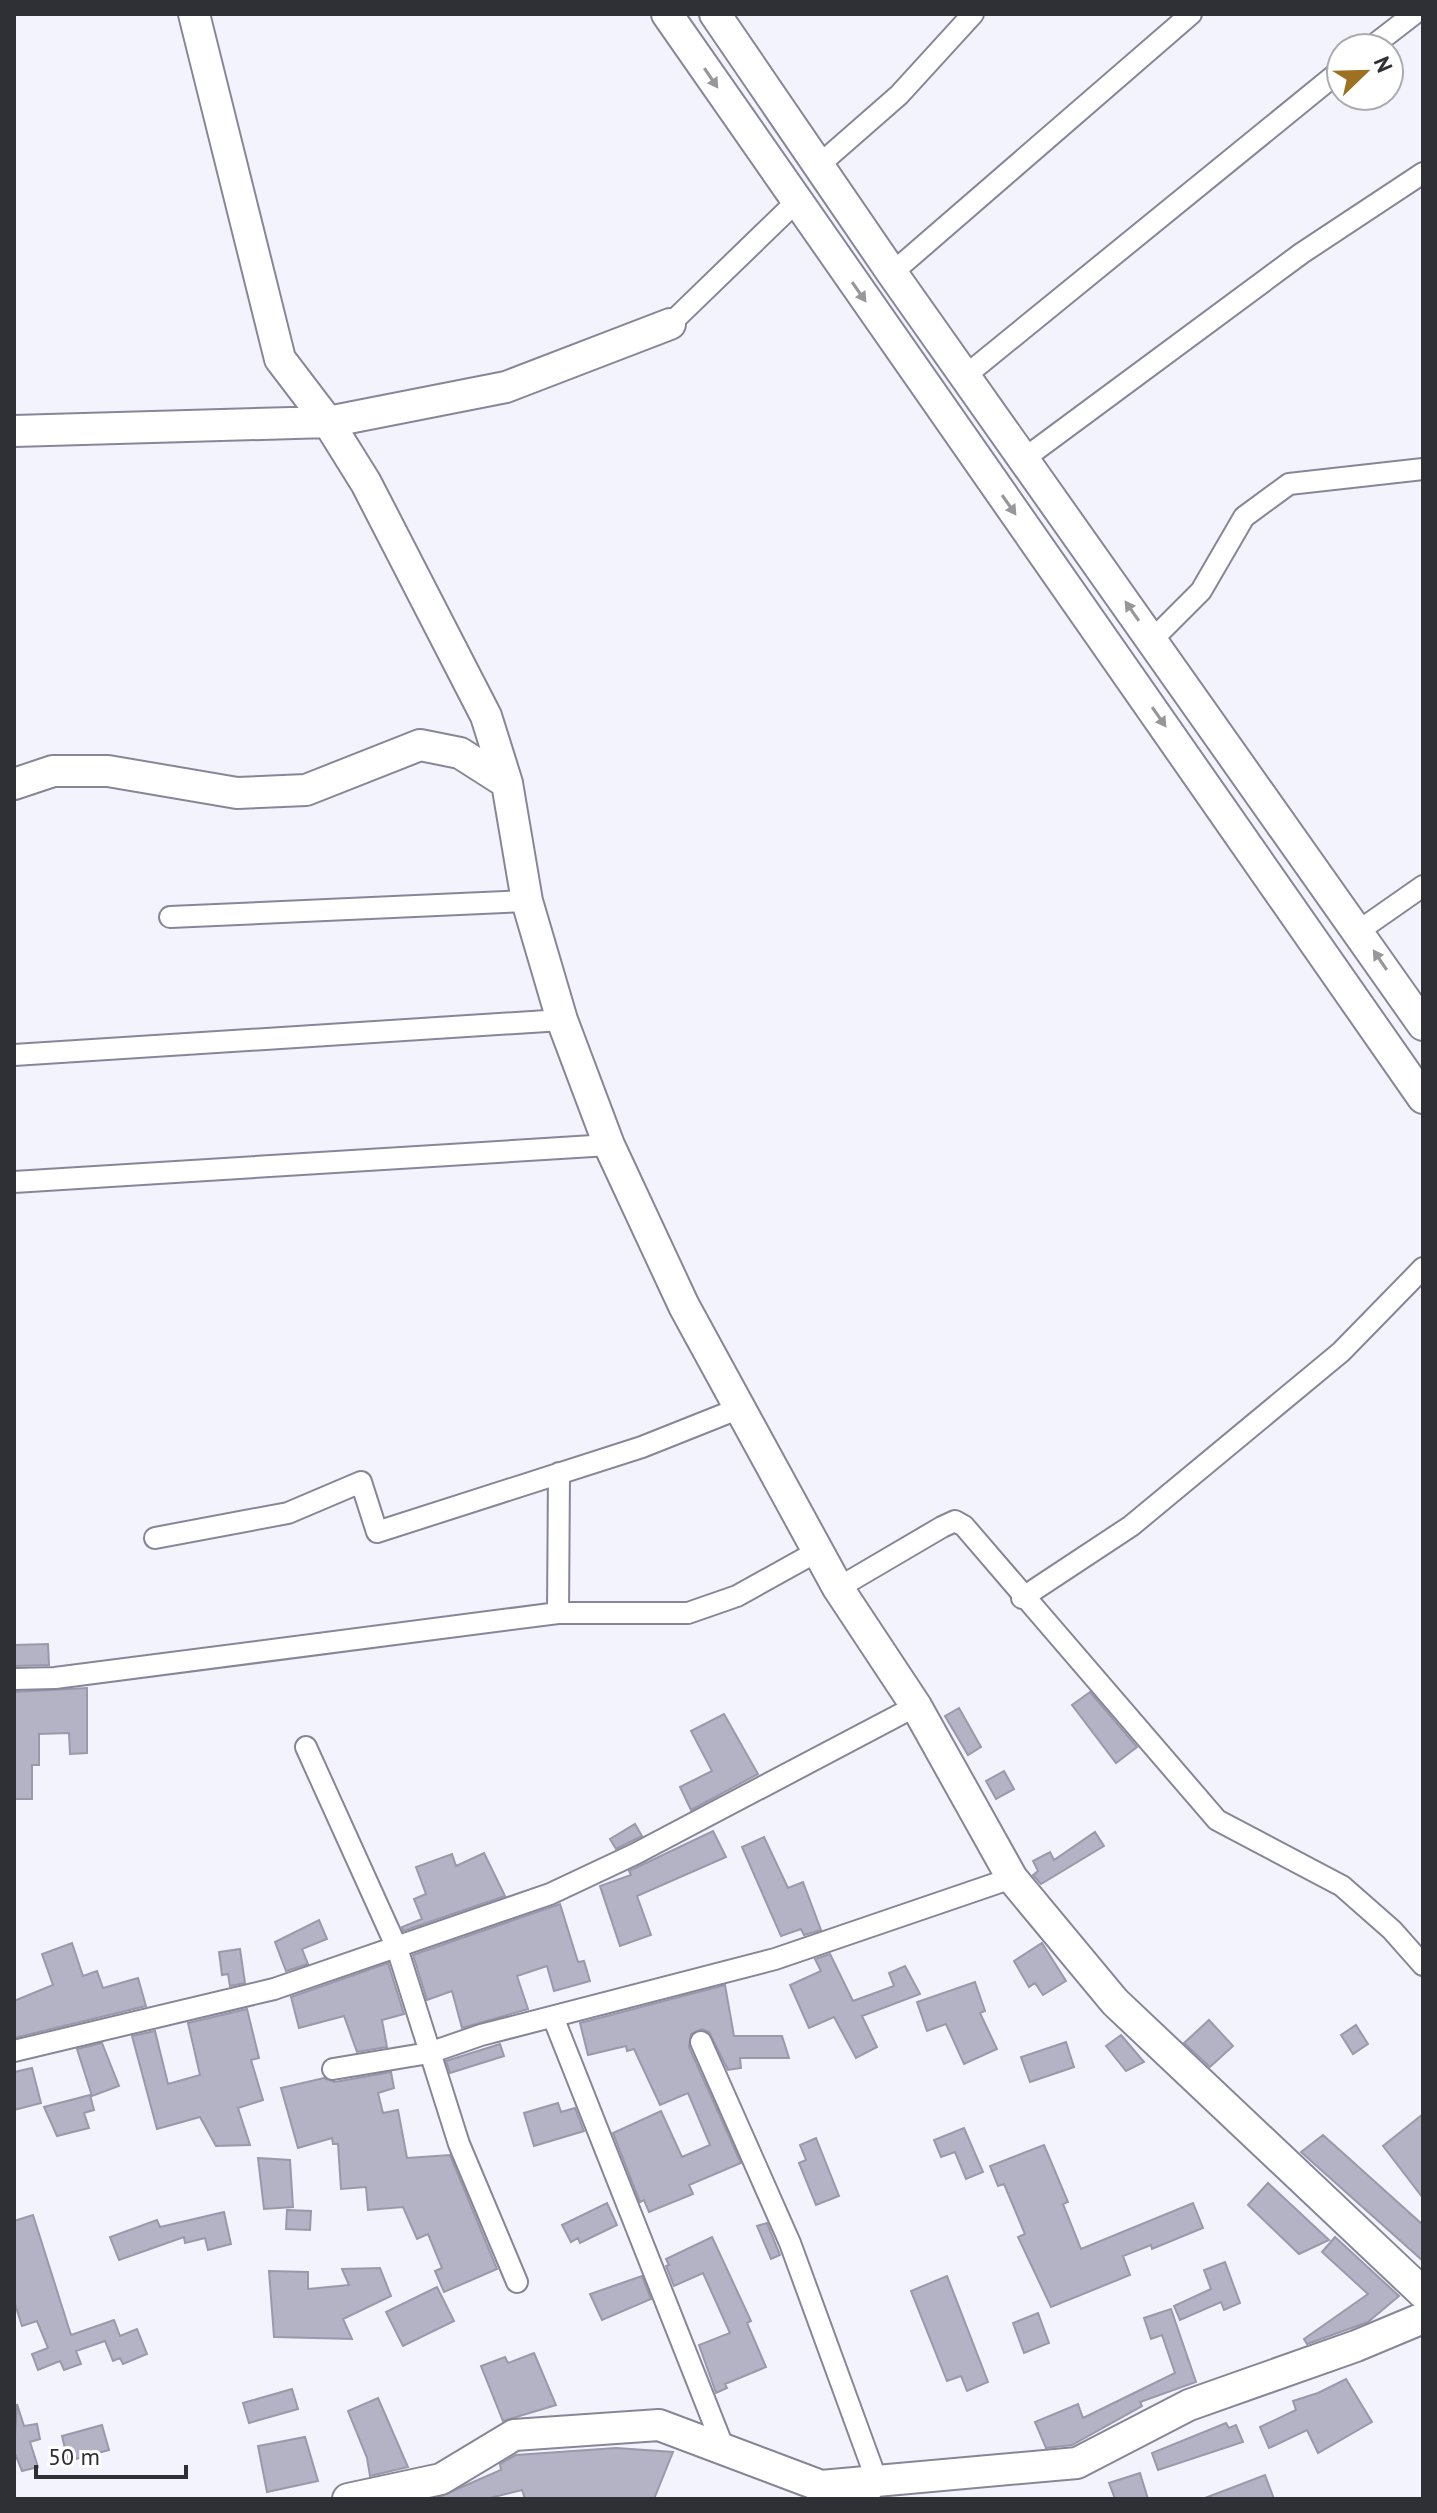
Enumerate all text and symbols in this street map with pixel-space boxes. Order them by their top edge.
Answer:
north arrow [1325,32,1405,112]
text: N [1368,52,1399,76]
one-way arrow [703,68,718,89]
one-way arrow [851,282,866,303]
one-way arrow [1001,494,1016,515]
one-way arrow [1125,601,1140,622]
one-way arrow [1151,707,1166,728]
one-way arrow [1373,949,1387,971]
scale bar [36,2429,186,2479]
text: 50 m [48,2441,100,2472]

